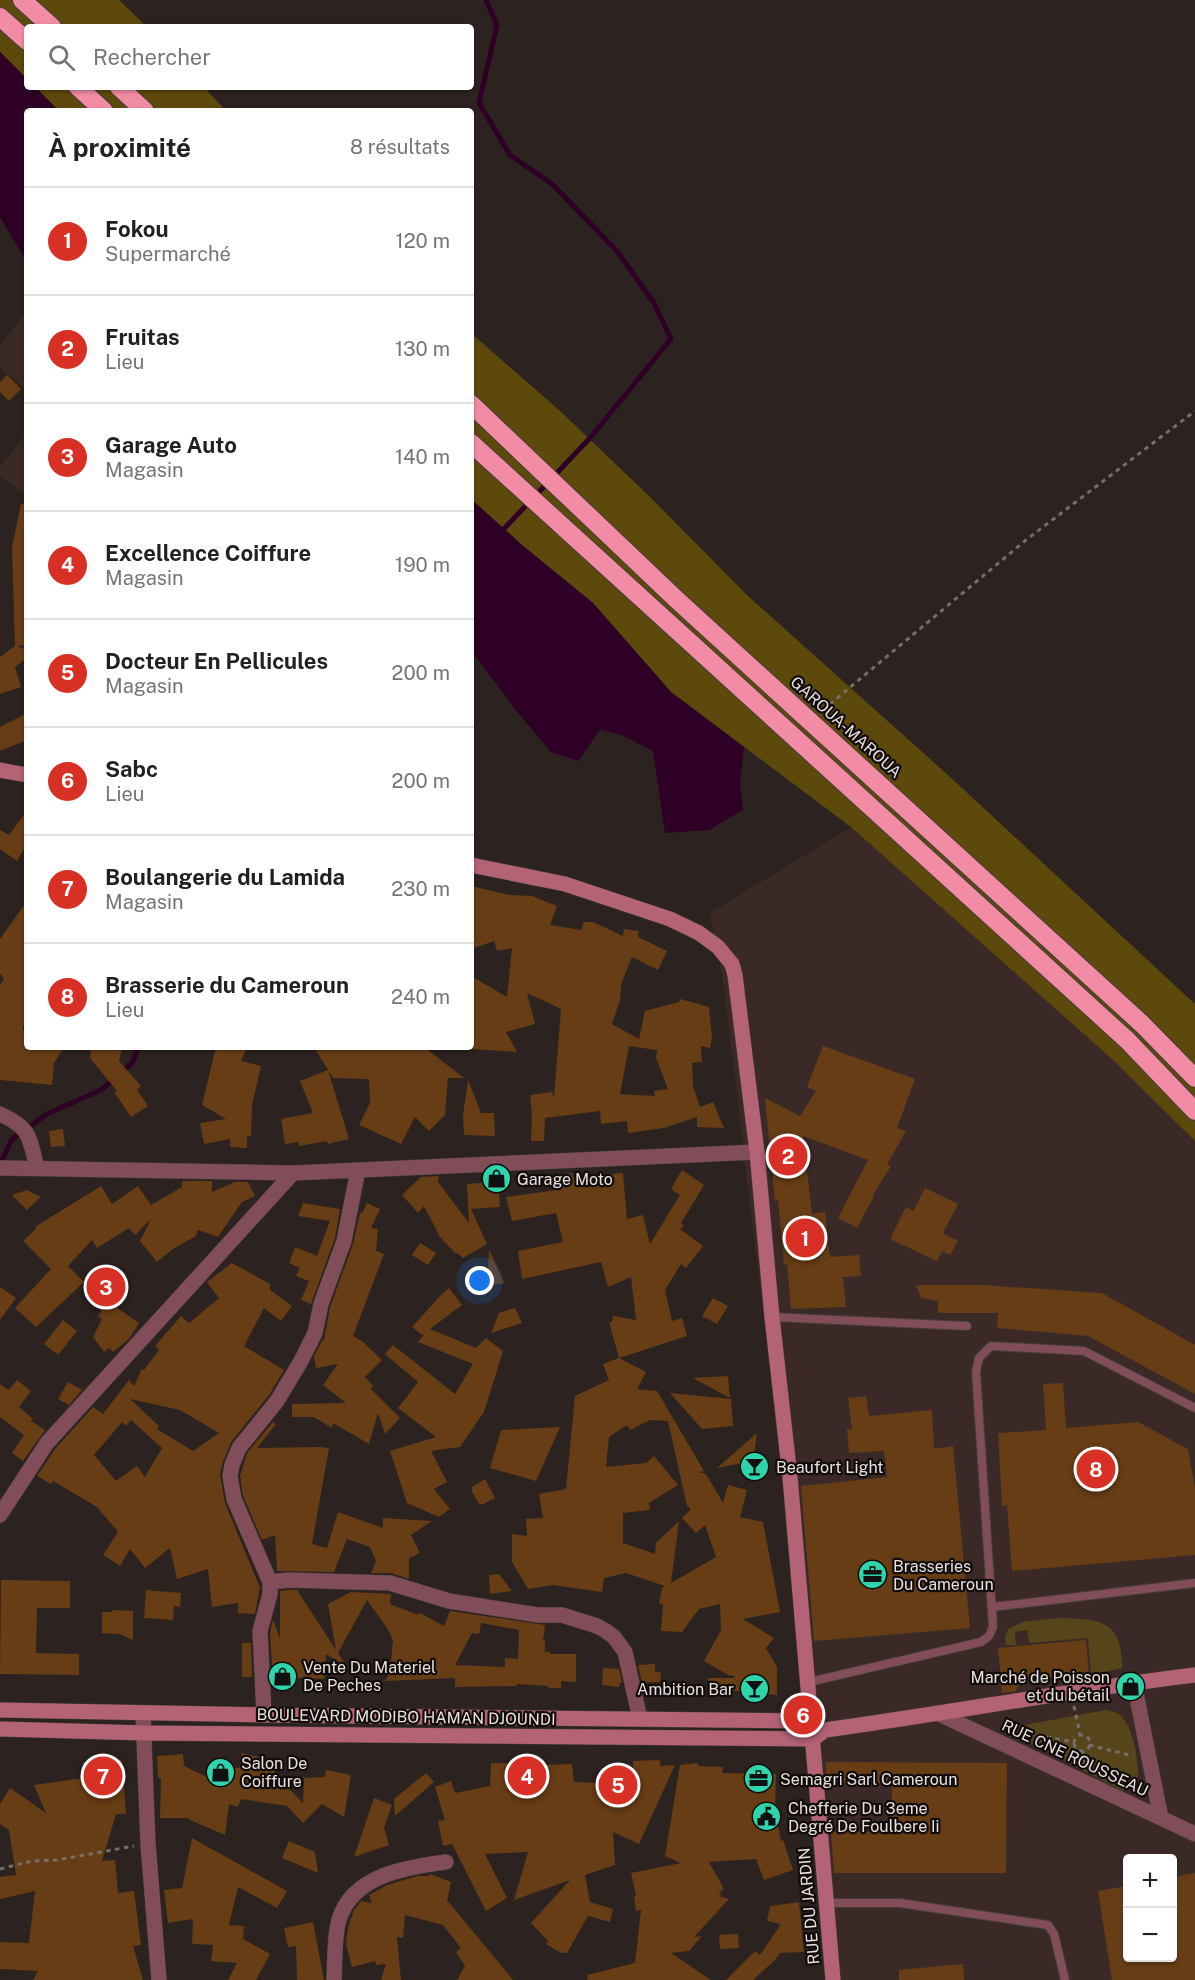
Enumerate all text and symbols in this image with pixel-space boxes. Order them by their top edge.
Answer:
search box [24,24,474,90]
icon: search [45,41,78,74]
text: Rechercher [93,44,211,70]
text: À proximité [48,132,191,163]
text: 8 résultats [350,135,450,159]
text: Fokou [105,216,169,242]
text: 1 [63,229,72,253]
text: 120 m [396,229,450,253]
text: Supermarché [105,242,231,266]
text: Fruitas [105,324,180,350]
text: 2 [61,337,74,361]
text: 130 m [395,337,450,361]
text: Lieu [105,350,144,374]
text: Garage Auto [105,432,237,458]
text: 3 [61,445,74,469]
text: 140 m [395,445,450,469]
text: Magasin [105,458,184,482]
text: Excellence Coiffure [105,540,311,566]
text: 4 [61,553,74,577]
text: 190 m [395,553,450,577]
text: Magasin [105,566,184,590]
text: Docteur En Pellicules [105,648,328,674]
text: 5 [61,661,74,685]
text: 200 m [392,661,450,685]
street label: GAROUA-MAROUA [787,672,905,782]
text: Magasin [105,674,184,698]
text: Sabc [105,756,158,782]
text: 6 [61,769,74,793]
text: 200 m [392,769,450,793]
text: Lieu [105,782,144,806]
text: Boulangerie du Lamida [105,864,345,890]
text: 7 [61,877,74,901]
text: 230 m [391,877,450,901]
text: Magasin [105,890,184,914]
text: Brasserie du Cameroun [105,972,349,998]
text: 8 [61,985,74,1009]
text: 240 m [391,985,450,1009]
text: Lieu [105,998,144,1022]
pin: 2 [768,1134,808,1178]
shop icon: Garage Moto [480,1163,512,1195]
place label: Garage Moto [517,1170,613,1189]
pin: 1 [786,1216,824,1260]
pin: 3 [86,1264,126,1310]
your location [465,1266,494,1295]
pin: 8 [1076,1446,1116,1492]
bar icon: Beaufort Light [739,1451,771,1483]
place label: Beaufort Light [776,1458,884,1477]
place label: Brasseries Du Cameroun [893,1557,994,1594]
office icon: Brasseries Du Cameroun [856,1559,888,1591]
place label: Vente Du Materiel De Peches [303,1658,436,1695]
shop icon: Vente Du Materiel De Peches [266,1660,298,1692]
place label: Marché de Poisson et du bétail [971,1668,1110,1705]
shop icon: Marché de Poisson et du bétail [1115,1670,1147,1702]
bar icon: Ambition Bar [739,1673,771,1705]
place label: Ambition Bar [637,1680,734,1699]
pin: 6 [784,1692,822,1738]
street label: BOULEVARD MODIBO HAMAN DJOUNDI [256,1705,556,1729]
street label: RUE CNE ROUSSEAU [999,1716,1151,1800]
pin: 7 [84,1754,122,1798]
place label: Salon De Coiffure [241,1754,307,1791]
pin: 4 [508,1754,546,1798]
shop icon: Salon De Coiffure [204,1756,236,1788]
pin: 5 [598,1762,638,1808]
office icon: Semagri Sarl Cameroun [743,1763,775,1795]
place label: Semagri Sarl Cameroun [780,1770,957,1789]
place label: Chefferie Du 3eme Degré De Foulbere Ii [788,1799,940,1836]
public building icon: Chefferie Du 3eme Degré De Foulbere Ii [751,1801,783,1833]
street label: RUE DU JARDIN [794,1847,824,1965]
map controls [1123,1854,1177,1962]
button: + [1123,1854,1177,1908]
button: − [1123,1908,1177,1962]

